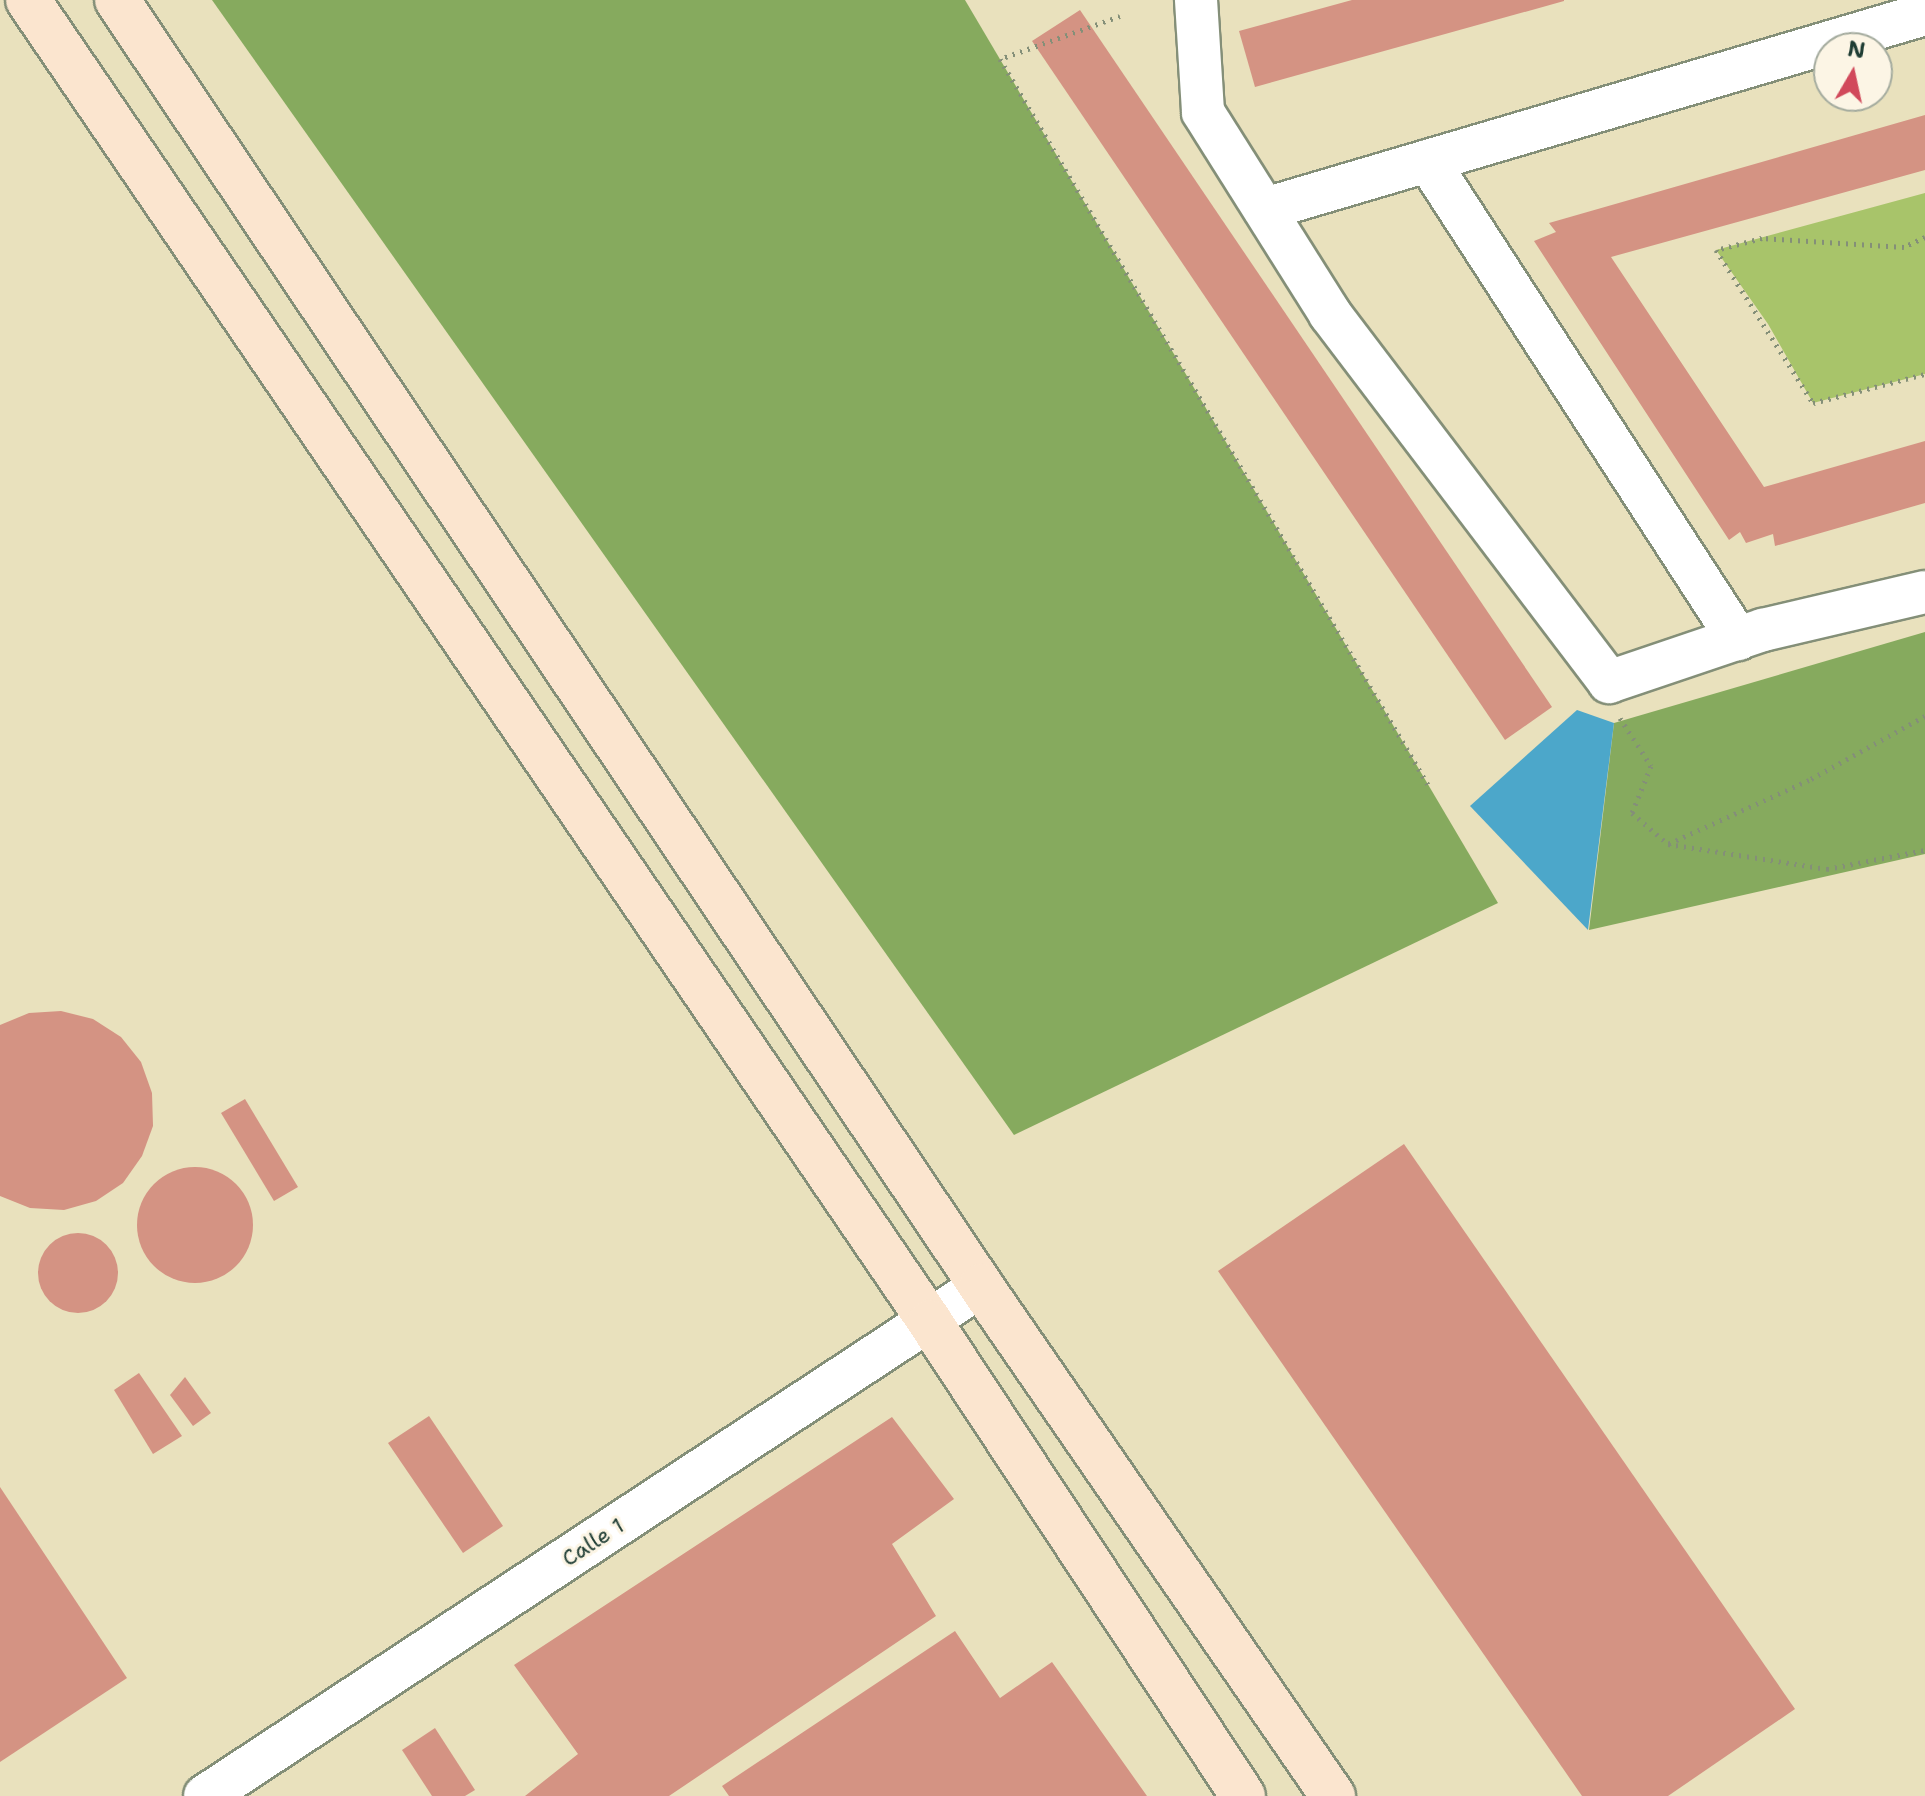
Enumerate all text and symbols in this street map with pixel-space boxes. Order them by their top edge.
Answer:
north arrow [1813,32,1893,112]
text: N [1846,34,1867,65]
street label: Calle 1 [557,1512,629,1572]

